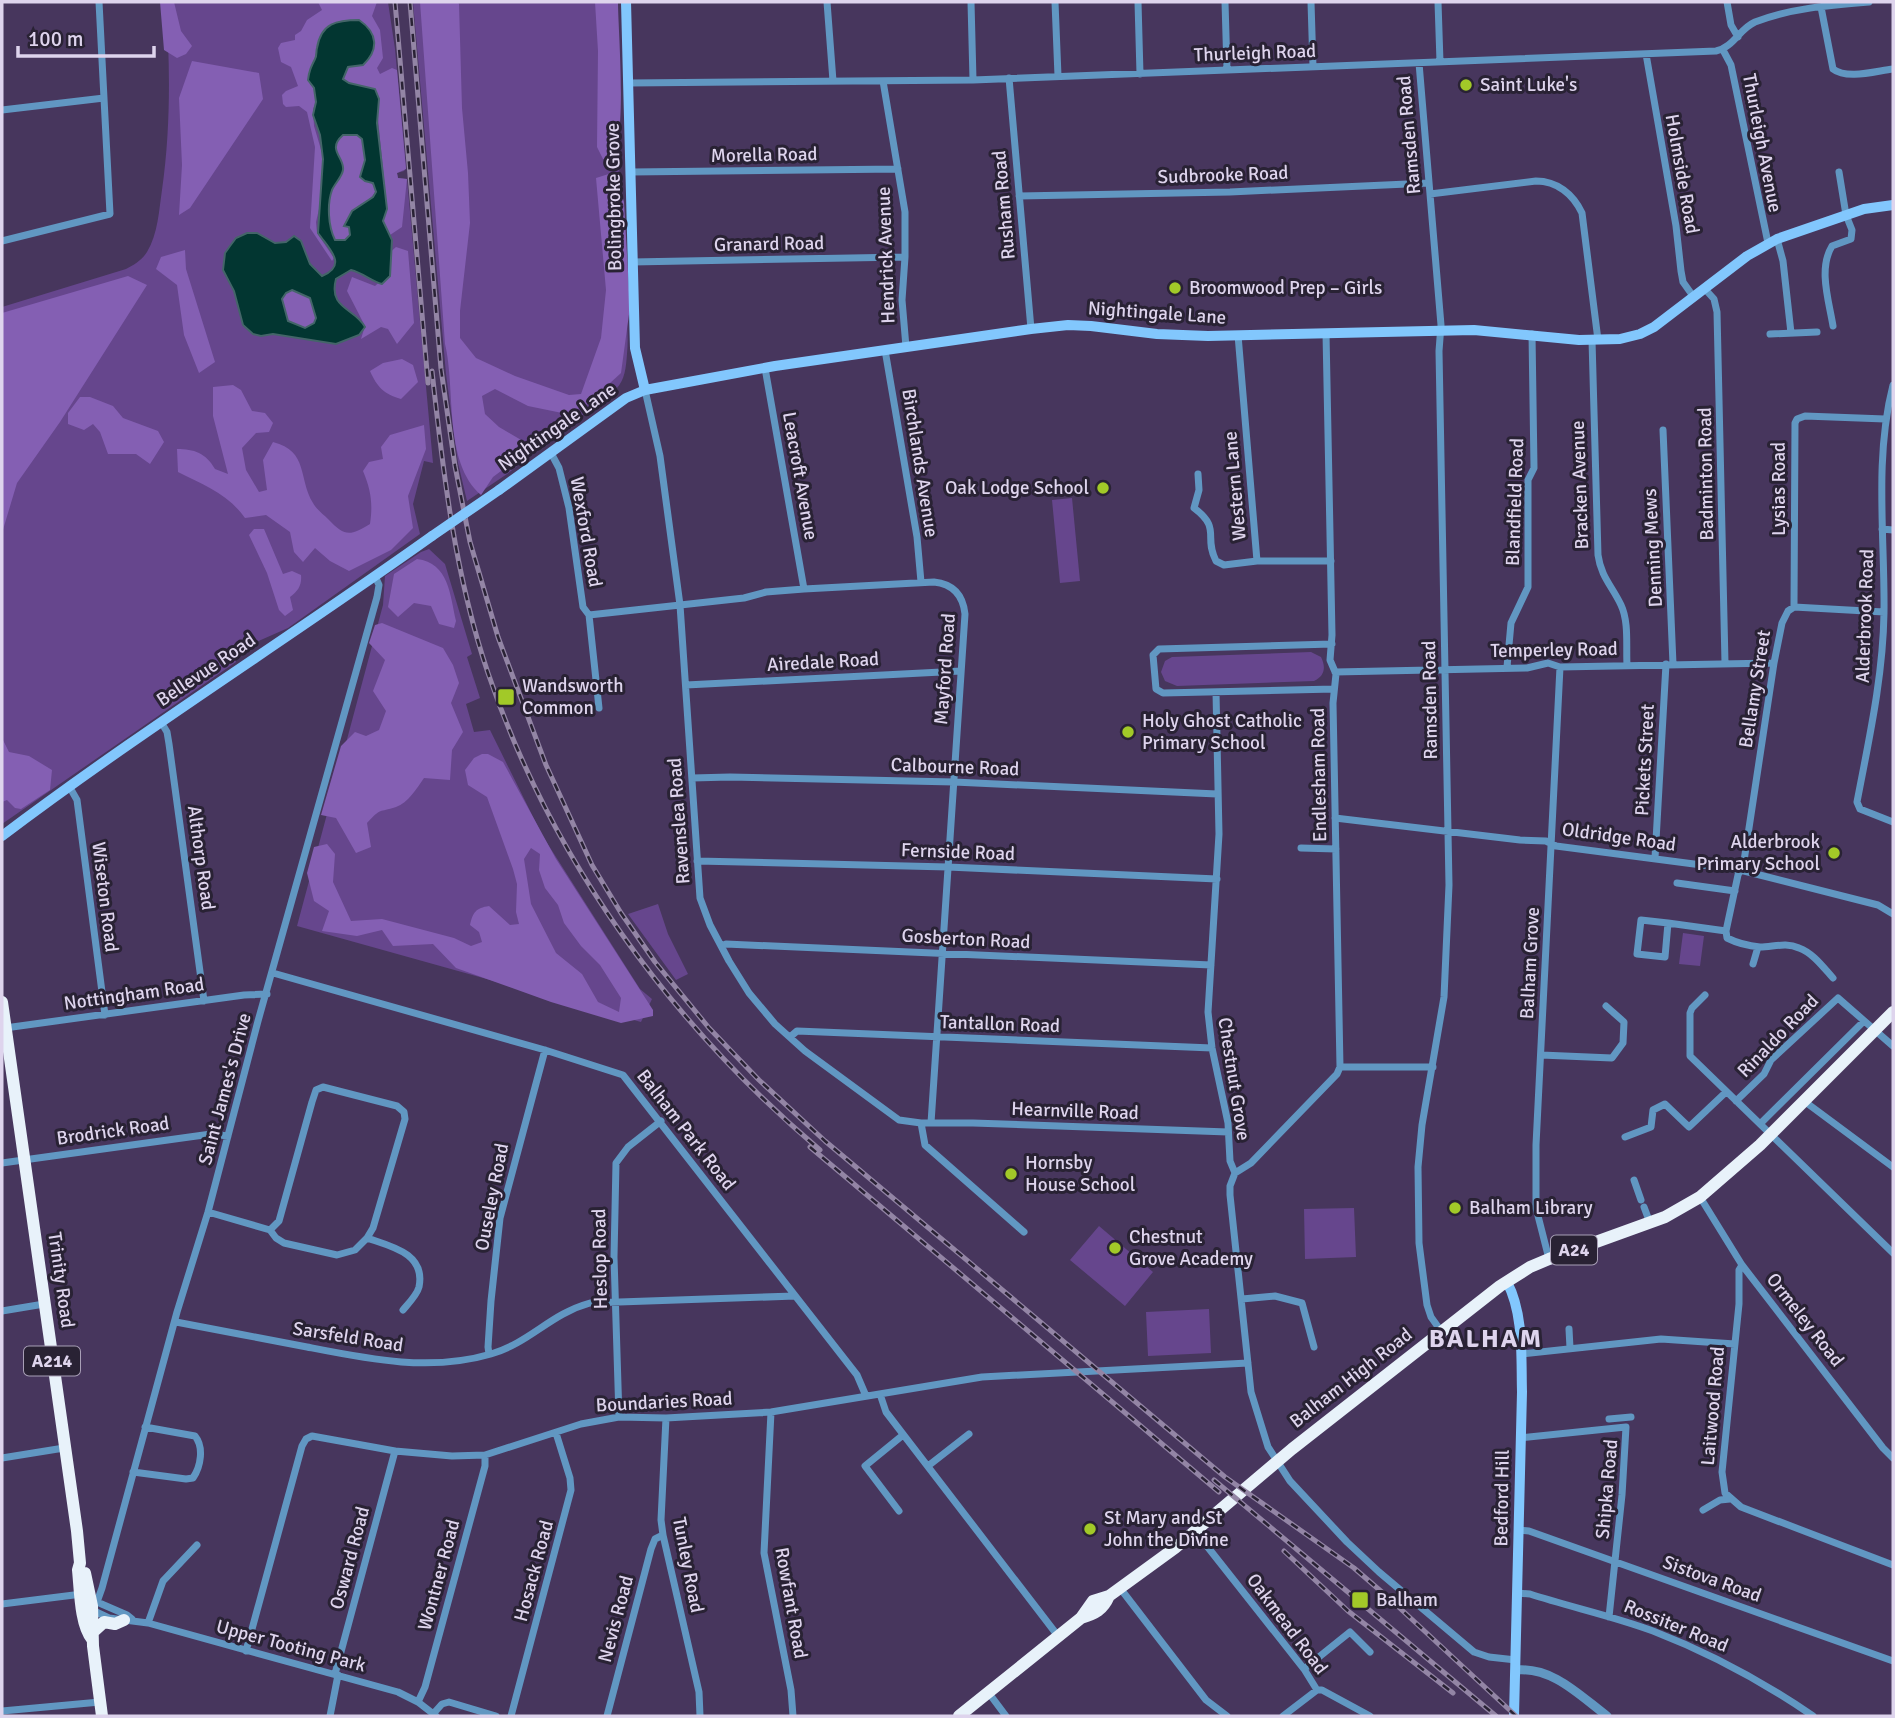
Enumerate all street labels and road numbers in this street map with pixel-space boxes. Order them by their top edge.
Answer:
street label: Thurleigh Road [1193,39,1317,67]
street label: Thurleigh Avenue [1737,71,1787,215]
street label: Ramsden Road [1392,75,1426,195]
street label: Holmside Road [1660,112,1704,236]
street label: Bolingbroke Grove [601,123,627,271]
street label: Morella Road [710,142,818,168]
street label: Rusham Road [987,149,1021,261]
street label: Sudbrooke Road [1157,161,1289,189]
street label: Hendrick Avenue [872,186,900,324]
street label: Granard Road [714,231,824,257]
street label: Nightingale Lane [1087,296,1227,330]
street label: Nightingale Lane [493,377,621,477]
street label: Birchlands Avenue [896,387,944,539]
street label: Badminton Road [1693,407,1719,541]
street label: Leacroft Avenue [777,410,823,542]
street label: Bracken Avenue [1566,420,1594,550]
street label: Western Lane [1218,430,1252,542]
street label: Blandfield Road [1501,438,1529,566]
street label: Lysias Road [1767,442,1791,536]
street label: Wexford Road [564,475,608,589]
street label: Denning Mews [1638,488,1668,608]
street label: Alderbrook Road [1851,548,1879,684]
street label: Mayford Road [929,612,961,726]
street label: Bellevue Road [152,628,260,712]
street label: Bellamy Street [1734,628,1776,750]
street label: Temperley Road [1490,637,1618,663]
street label: Ramsden Road [1417,640,1443,760]
street label: Airedale Road [766,647,880,677]
street label: Pickets Street [1630,703,1660,817]
street label: Endlesham Road [1306,708,1332,842]
street label: Calbourne Road [890,753,1020,781]
street label: Ravenslea Road [663,757,695,885]
street label: Althorp Road [182,804,220,912]
street label: Oldridge Road [1560,817,1678,857]
street label: Fernside Road [901,838,1015,866]
street label: Wiseton Road [86,841,124,953]
street label: Balham Grove [1515,906,1545,1020]
street label: Gosberton Road [901,924,1031,954]
street label: Nottingham Road [62,972,206,1016]
street label: Rinaldo Road [1732,989,1824,1083]
street label: Tantallon Road [940,1010,1060,1038]
street label: Saint James's Drive [193,1011,257,1167]
street label: Chestnut Grove [1212,1016,1256,1142]
street label: Balham Park Road [631,1065,741,1195]
street label: Hearnville Road [1011,1097,1139,1125]
street label: Brodrick Road [55,1111,171,1151]
street label: Ouseley Road [470,1141,514,1253]
street label: Heslop Road [587,1208,613,1310]
street label: Trinity Road [42,1230,80,1330]
road number: A24 [1551,1236,1597,1265]
street label: Ormeley Road [1761,1268,1849,1372]
street label: Sarsfeld Road [291,1316,405,1358]
street label: Balham High Road [1285,1323,1417,1433]
street label: Laitwood Road [1696,1345,1730,1467]
road number: A214 [24,1346,80,1376]
street label: Boundaries Road [595,1386,733,1418]
street label: Shipka Road [1591,1438,1623,1540]
street label: Bedford Hill [1489,1449,1515,1547]
street label: Osward Road [325,1504,375,1612]
street label: Tunley Road [667,1515,709,1615]
street label: Wontner Road [413,1517,465,1633]
street label: Hosack Road [509,1518,559,1624]
street label: Rowfant Road [769,1545,813,1661]
street label: Sistova Road [1659,1550,1765,1608]
street label: Oakmead Road [1241,1569,1333,1679]
street label: Nevis Road [593,1573,639,1665]
street label: Rossiter Road [1620,1594,1732,1658]
street label: Upper Tooting Park [214,1614,369,1678]

